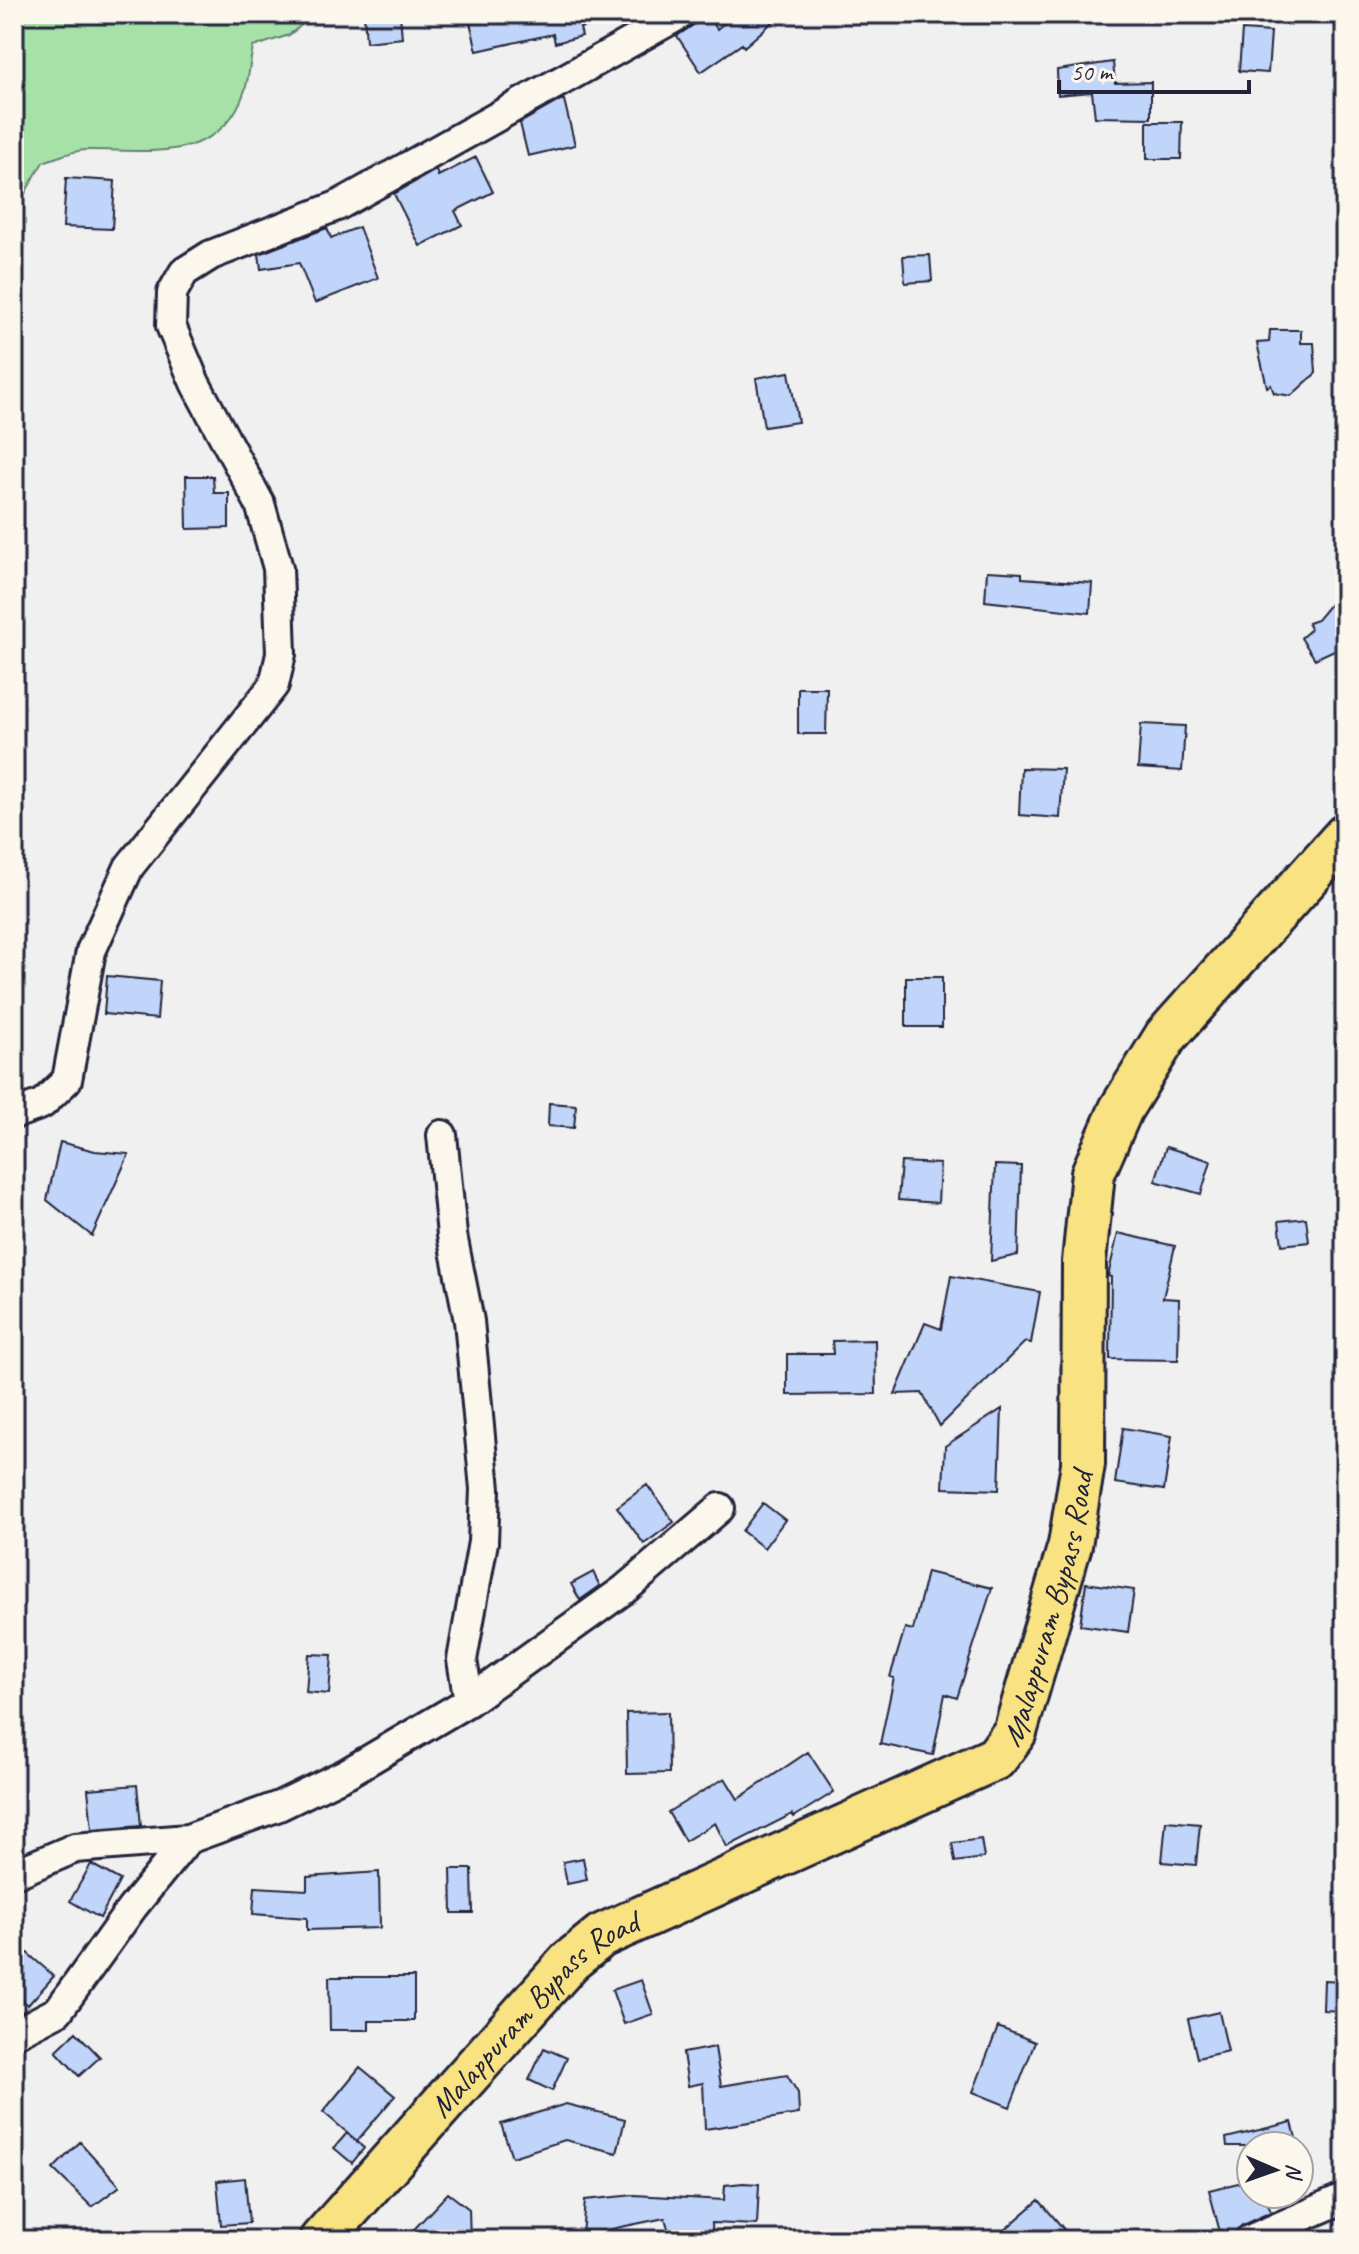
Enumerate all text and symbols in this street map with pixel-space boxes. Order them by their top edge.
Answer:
scale bar [1059,44,1249,94]
text: 50 m [1071,57,1114,87]
street label: Malappuram Bypass Road [992,1464,1103,1754]
street label: Malappuram Bypass Road [420,1900,649,2126]
north arrow [1235,2130,1315,2210]
text: N [1280,2163,1308,2181]

